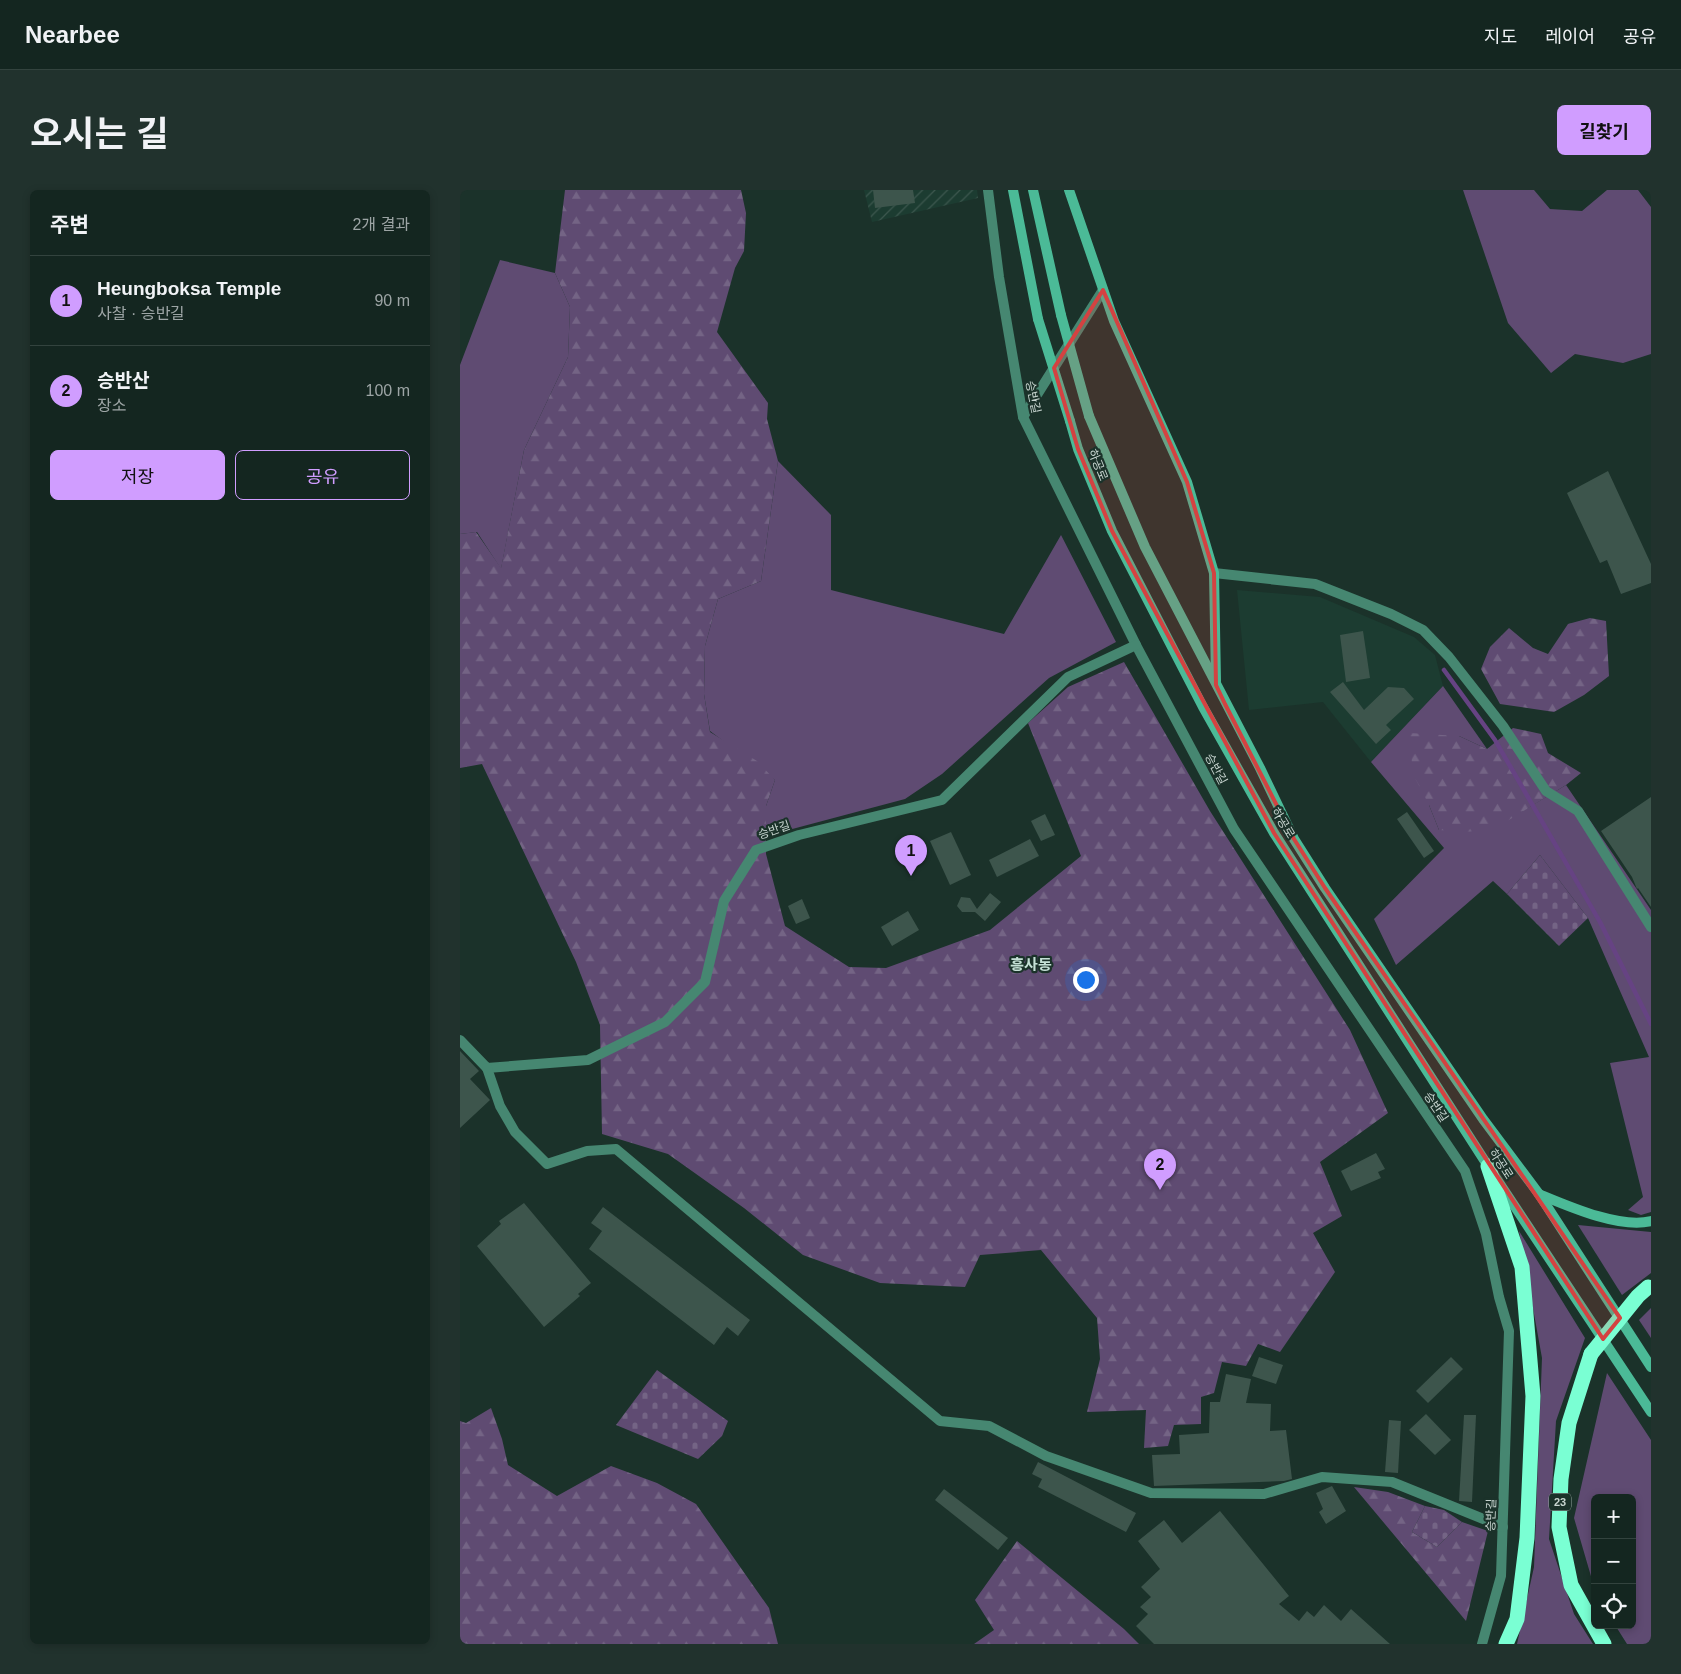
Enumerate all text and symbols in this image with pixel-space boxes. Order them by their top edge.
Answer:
text: Nearbee [25,21,120,48]
text: 지도 [1484,27,1517,47]
text: 레이어 [1545,27,1595,47]
text: 공유 [1623,27,1656,47]
button: 길찾기 [1557,105,1651,155]
text: 오시는 길 [30,114,169,153]
text: 주변 [50,213,89,236]
text: 2개 결과 [352,216,410,233]
text: Heungboksa Temple [97,278,281,299]
text: 1 [62,292,70,309]
text: 90 m [374,292,410,309]
text: 사찰 · 승반길 [97,305,185,322]
text: 승반산 [97,370,149,391]
street label: 승반길 [1023,379,1043,415]
text: 2 [62,382,70,399]
text: 100 m [366,382,410,399]
text: 장소 [97,397,126,414]
street label: 하공로 [1085,447,1111,483]
button: 저장 [50,450,225,500]
button: 공유 [235,450,410,500]
street label: 승반길 [1202,751,1230,787]
street label: 하공로 [1268,805,1298,841]
street label: 승반길 [756,818,792,842]
pin: 1 [895,835,927,876]
district label: 흥사동 [1010,956,1052,973]
your location [1073,967,1099,993]
street label: 승반길 [1421,1089,1451,1125]
street label: 하공로 [1486,1146,1516,1182]
pin: 2 [1144,1149,1176,1190]
road number: 23 [1549,1494,1571,1510]
map controls [1591,1494,1636,1629]
button: + [1591,1494,1636,1539]
street label: 승반길 [1483,1498,1499,1532]
button: − [1591,1539,1636,1584]
button: locate [1591,1584,1636,1629]

